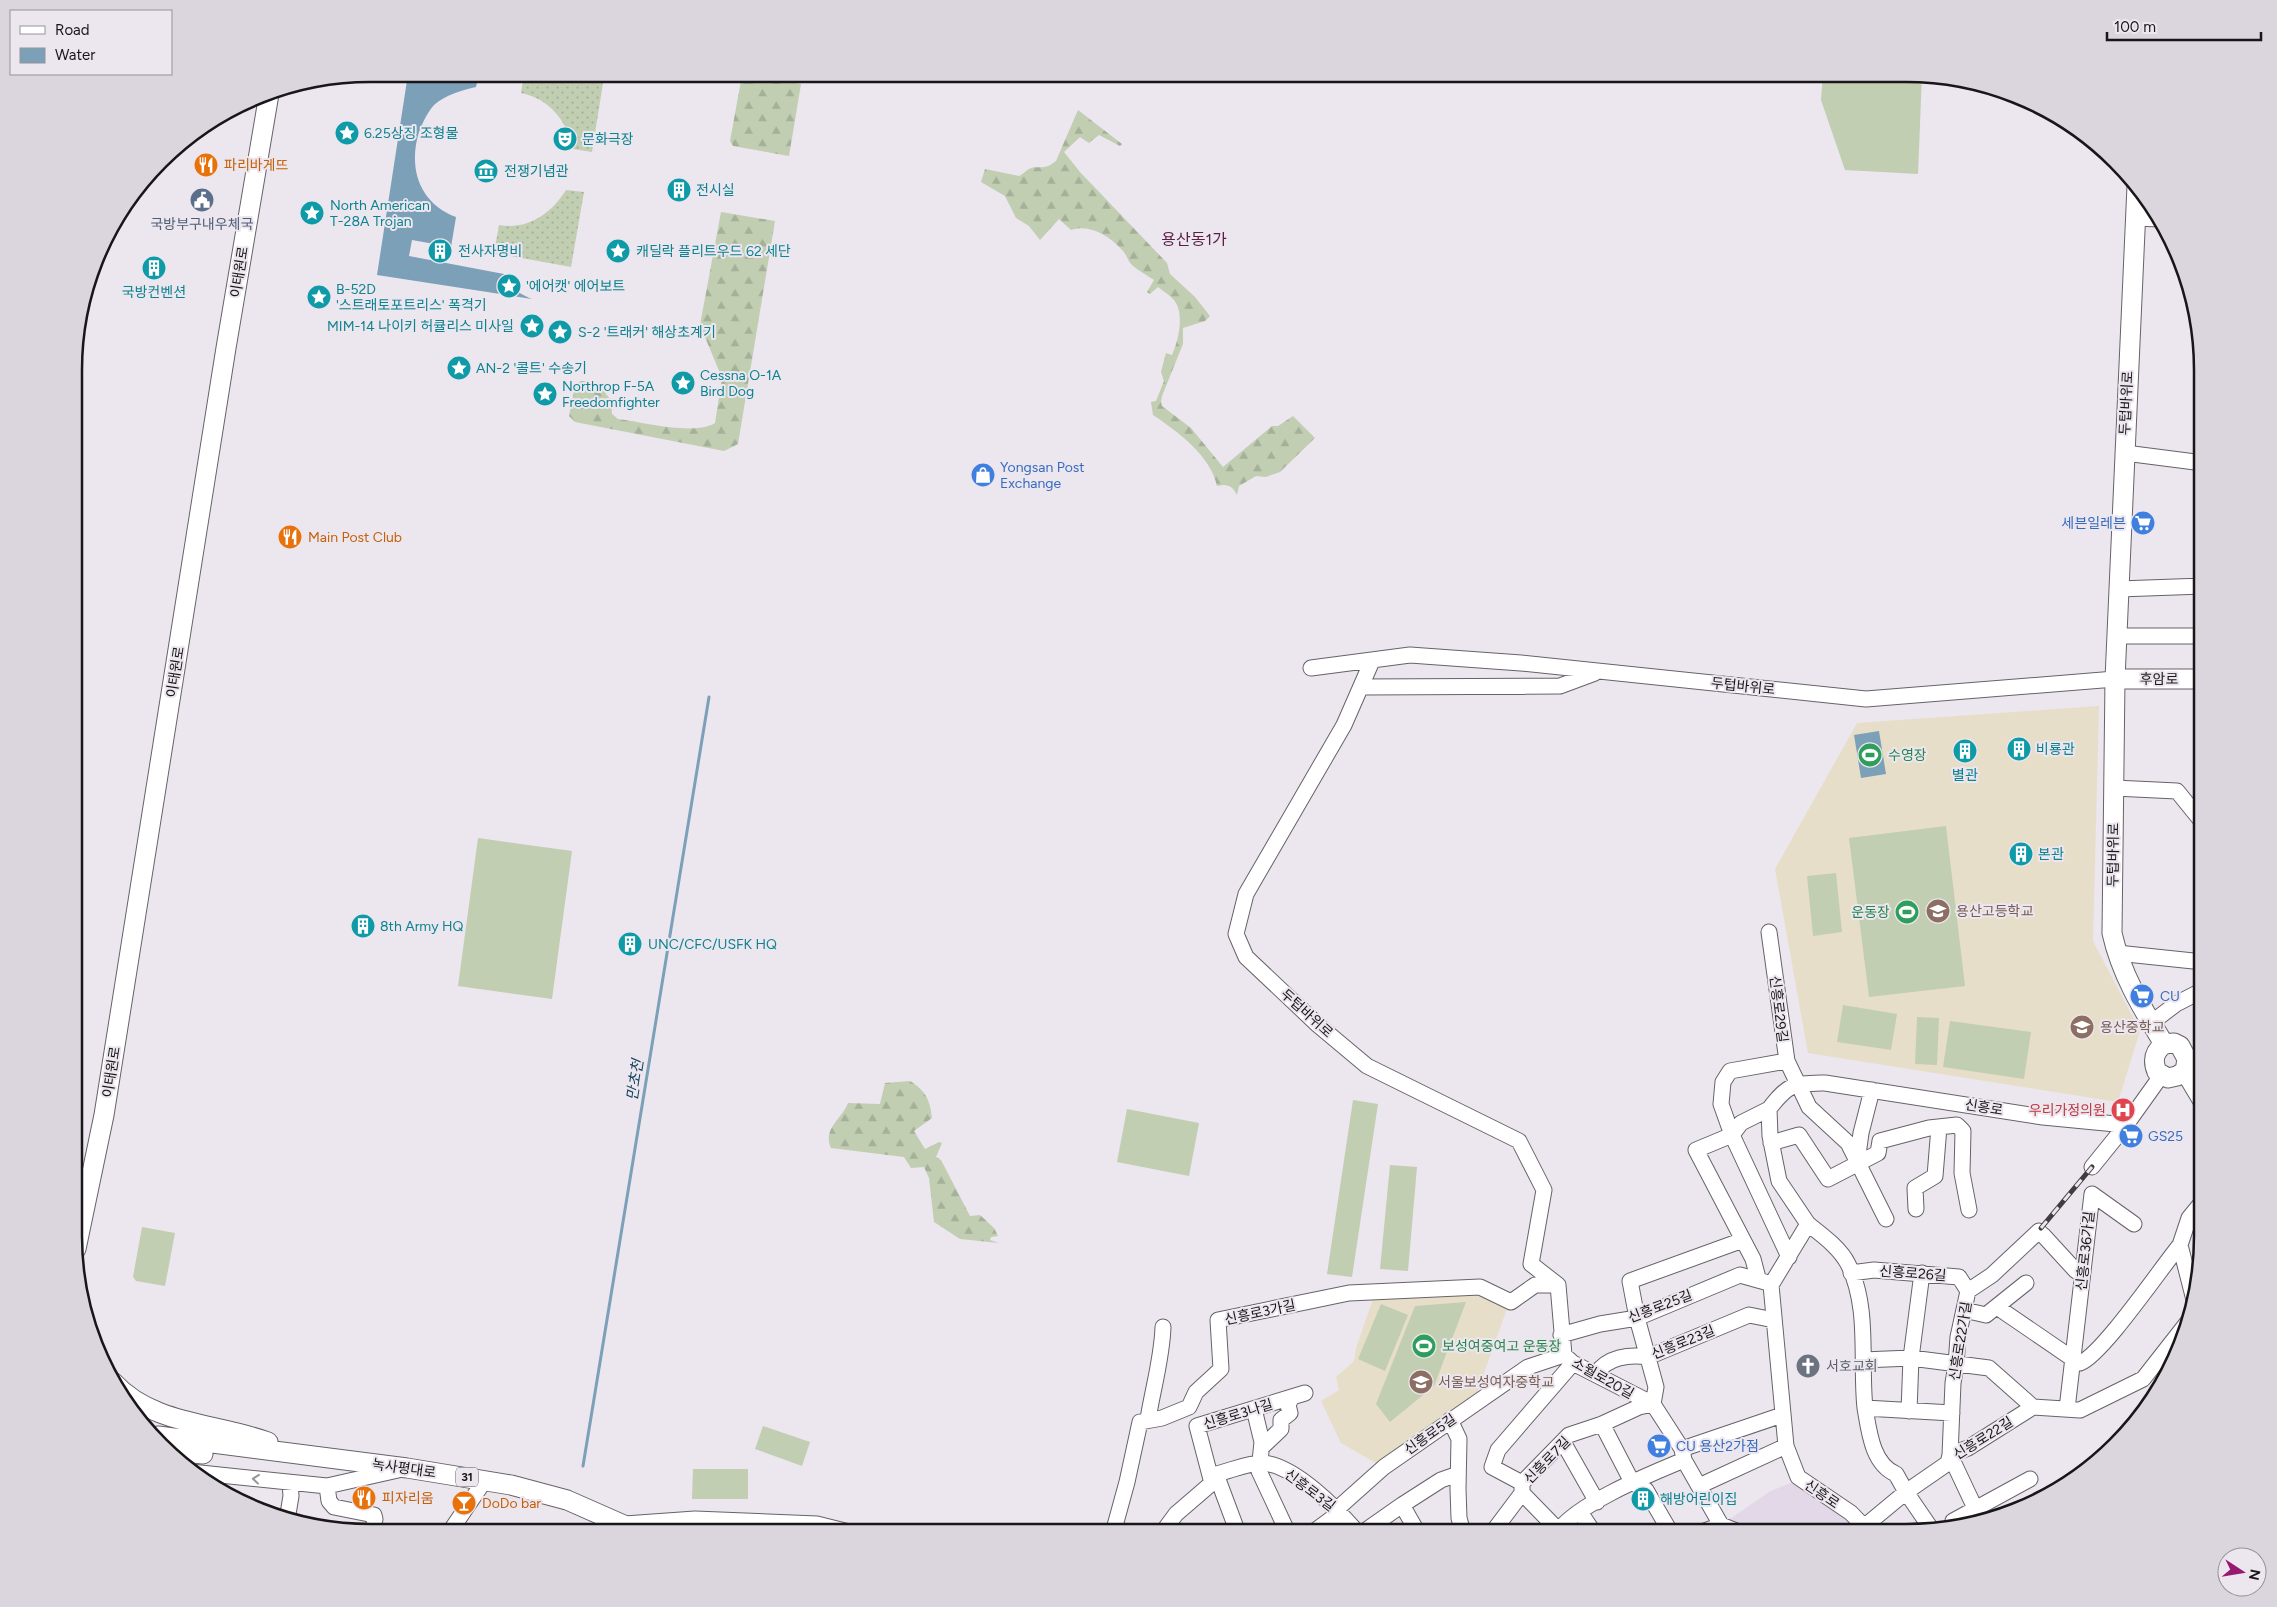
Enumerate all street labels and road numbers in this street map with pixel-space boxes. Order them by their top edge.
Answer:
street label: 이태원로 [227,245,252,299]
street label: 두텁바위로 [2116,370,2137,436]
street label: 이태원로 [163,645,188,699]
street label: 후암로 [2140,671,2178,688]
street label: 두텁바위로 [1710,675,1776,698]
street label: 두텁바위로 [2104,823,2123,887]
street label: 신흥로29길 [1766,975,1791,1043]
street label: 두텁바위로 [1277,986,1336,1041]
street label: 이태원로 [99,1045,124,1099]
street label: 신흥로 [1964,1096,2004,1119]
street label: 신흥로36가길 [2073,1210,2098,1292]
street label: 신흥로26길 [1879,1263,1947,1284]
street label: 신흥로25길 [1626,1286,1695,1326]
street label: 신흥로3가길 [1223,1297,1297,1328]
street label: 신흥로22가길 [1946,1300,1975,1382]
street label: 신흥로23길 [1649,1322,1717,1363]
street label: 소월로20길 [1569,1354,1637,1402]
street label: 신흥로3나길 [1201,1396,1275,1433]
street label: 신흥로5길 [1401,1410,1460,1458]
street label: 신흥로22길 [1950,1413,2016,1463]
street label: 신흥로7길 [1521,1433,1574,1487]
street label: 녹사평대로 [371,1456,437,1481]
street label: 신흥로3길 [1281,1466,1338,1515]
road number: 31 [456,1468,478,1486]
street label: 신흥로 [1801,1477,1843,1512]

